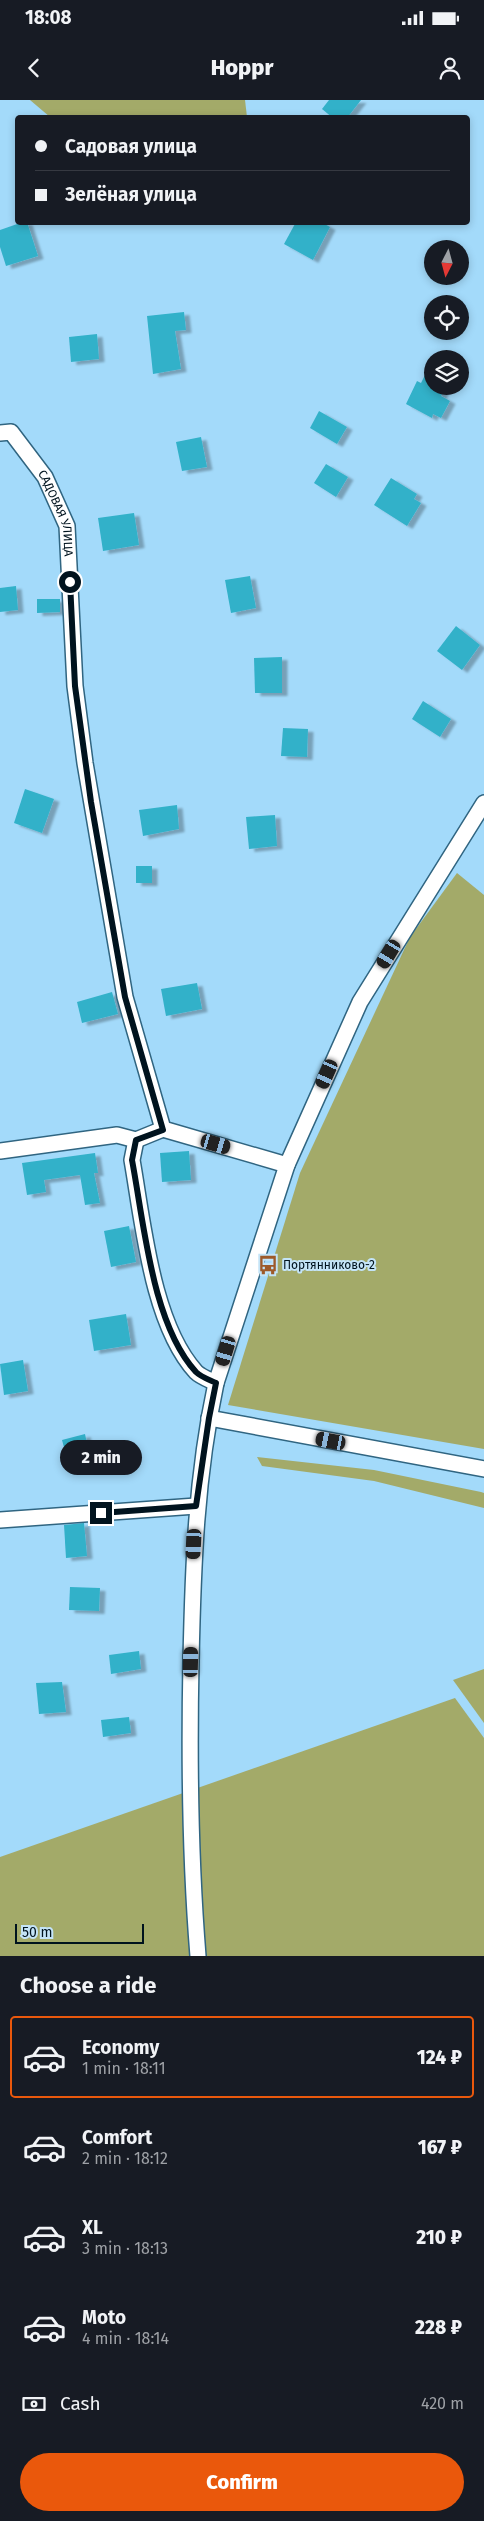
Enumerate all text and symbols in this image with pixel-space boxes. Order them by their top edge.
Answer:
text: 18:08 [25,6,72,29]
icon: back [20,54,48,82]
text: Hoppr [211,54,273,81]
icon: person [436,54,464,82]
text: Садовая улица [65,135,197,158]
text: Зелёная улица [65,183,197,206]
north arrow [424,240,469,285]
map controls [424,240,469,395]
button: locate [424,295,469,340]
button: layers [424,350,469,395]
street label: САДОВАЯ УЛИЦА [35,467,76,557]
route start [59,571,81,593]
car [374,937,403,971]
car [314,1057,339,1091]
car [199,1133,232,1155]
bus stop icon: Портянниково-2 [257,1254,279,1276]
place label: Портянниково-2 [283,1258,375,1272]
car [214,1334,237,1368]
car [314,1431,347,1451]
callout: 2 min [60,1440,142,1476]
text: 2 min [81,1448,121,1467]
route end [90,1502,112,1524]
car [185,1529,202,1559]
car [183,1647,198,1677]
scale bar [15,1921,144,1944]
text: 50 m [22,1924,53,1941]
text: Choose a ride [20,1972,156,1999]
icon: car [22,2035,67,2080]
text: Economy [82,2036,159,2059]
text: 124 ₽ [417,2046,462,2069]
text: 1 min · 18:11 [82,2059,166,2078]
icon: car [22,2125,67,2170]
text: Comfort [82,2126,152,2149]
text: 167 ₽ [418,2136,462,2159]
text: 2 min · 18:12 [82,2149,168,2168]
icon: car [22,2215,67,2260]
text: XL [82,2216,103,2239]
text: 210 ₽ [416,2226,462,2249]
text: 3 min · 18:13 [82,2239,168,2258]
icon: car [22,2305,67,2350]
text: Moto [82,2306,126,2329]
text: 228 ₽ [415,2316,462,2339]
text: 4 min · 18:14 [82,2329,169,2348]
icon: cash [20,2390,48,2418]
text: Cash [60,2392,101,2415]
text: 420 m [421,2394,464,2413]
button: Confirm [20,2453,464,2511]

